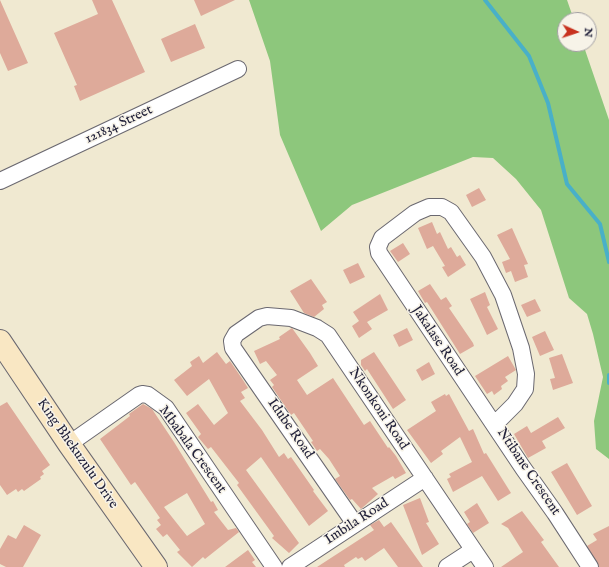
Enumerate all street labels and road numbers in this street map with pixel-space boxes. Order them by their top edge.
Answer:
street label: 121834 Street [83,102,155,148]
street label: Jakalase Road [407,303,467,379]
street label: Nkonkoni Road [344,365,412,453]
street label: King Bhekuzulu Drive [33,396,121,512]
street label: Idube Road [263,396,317,462]
street label: Mbabala Crescent [155,403,229,497]
street label: Ntibane Crescent [493,425,563,519]
street label: Imbila Road [322,495,392,549]

